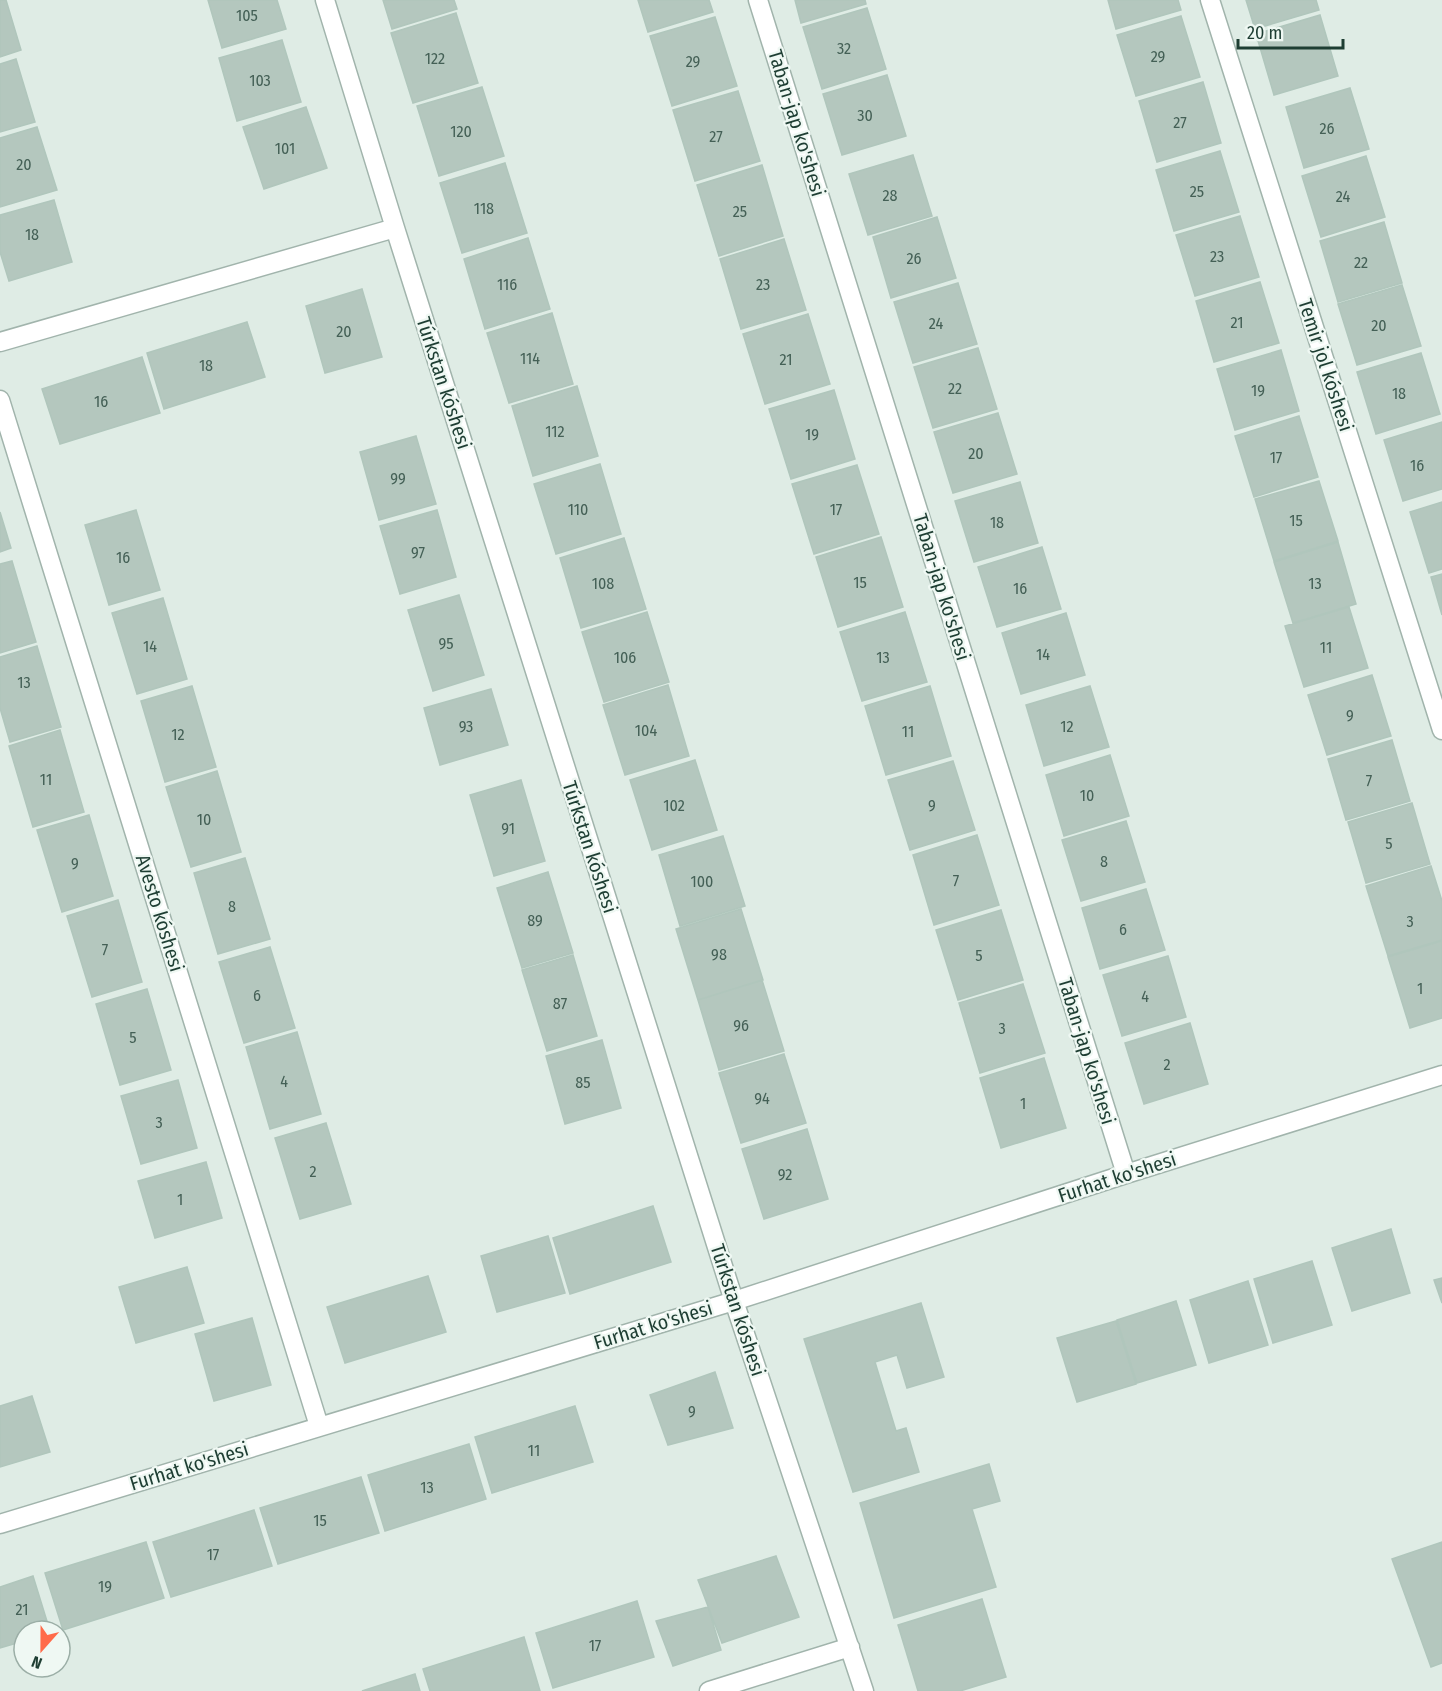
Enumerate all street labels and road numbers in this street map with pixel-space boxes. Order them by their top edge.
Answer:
street label: Taban-jap ko'shesi [763,47,831,199]
street label: Temir jol kóshesi [1293,296,1359,434]
street label: Túrkstan kóshesi [411,314,477,452]
street label: Taban-jap ko'shesi [908,511,976,663]
street label: Túrkstan kóshesi [557,778,623,916]
street label: Avesto kóshesi [131,851,189,975]
street label: Taban-jap ko'shesi [1053,975,1121,1127]
street label: Furhat ko'shesi [1055,1147,1179,1207]
street label: Túrkstan kóshesi [705,1241,771,1379]
street label: Furhat ko'shesi [591,1296,715,1354]
street label: Furhat ko'shesi [127,1437,251,1495]

